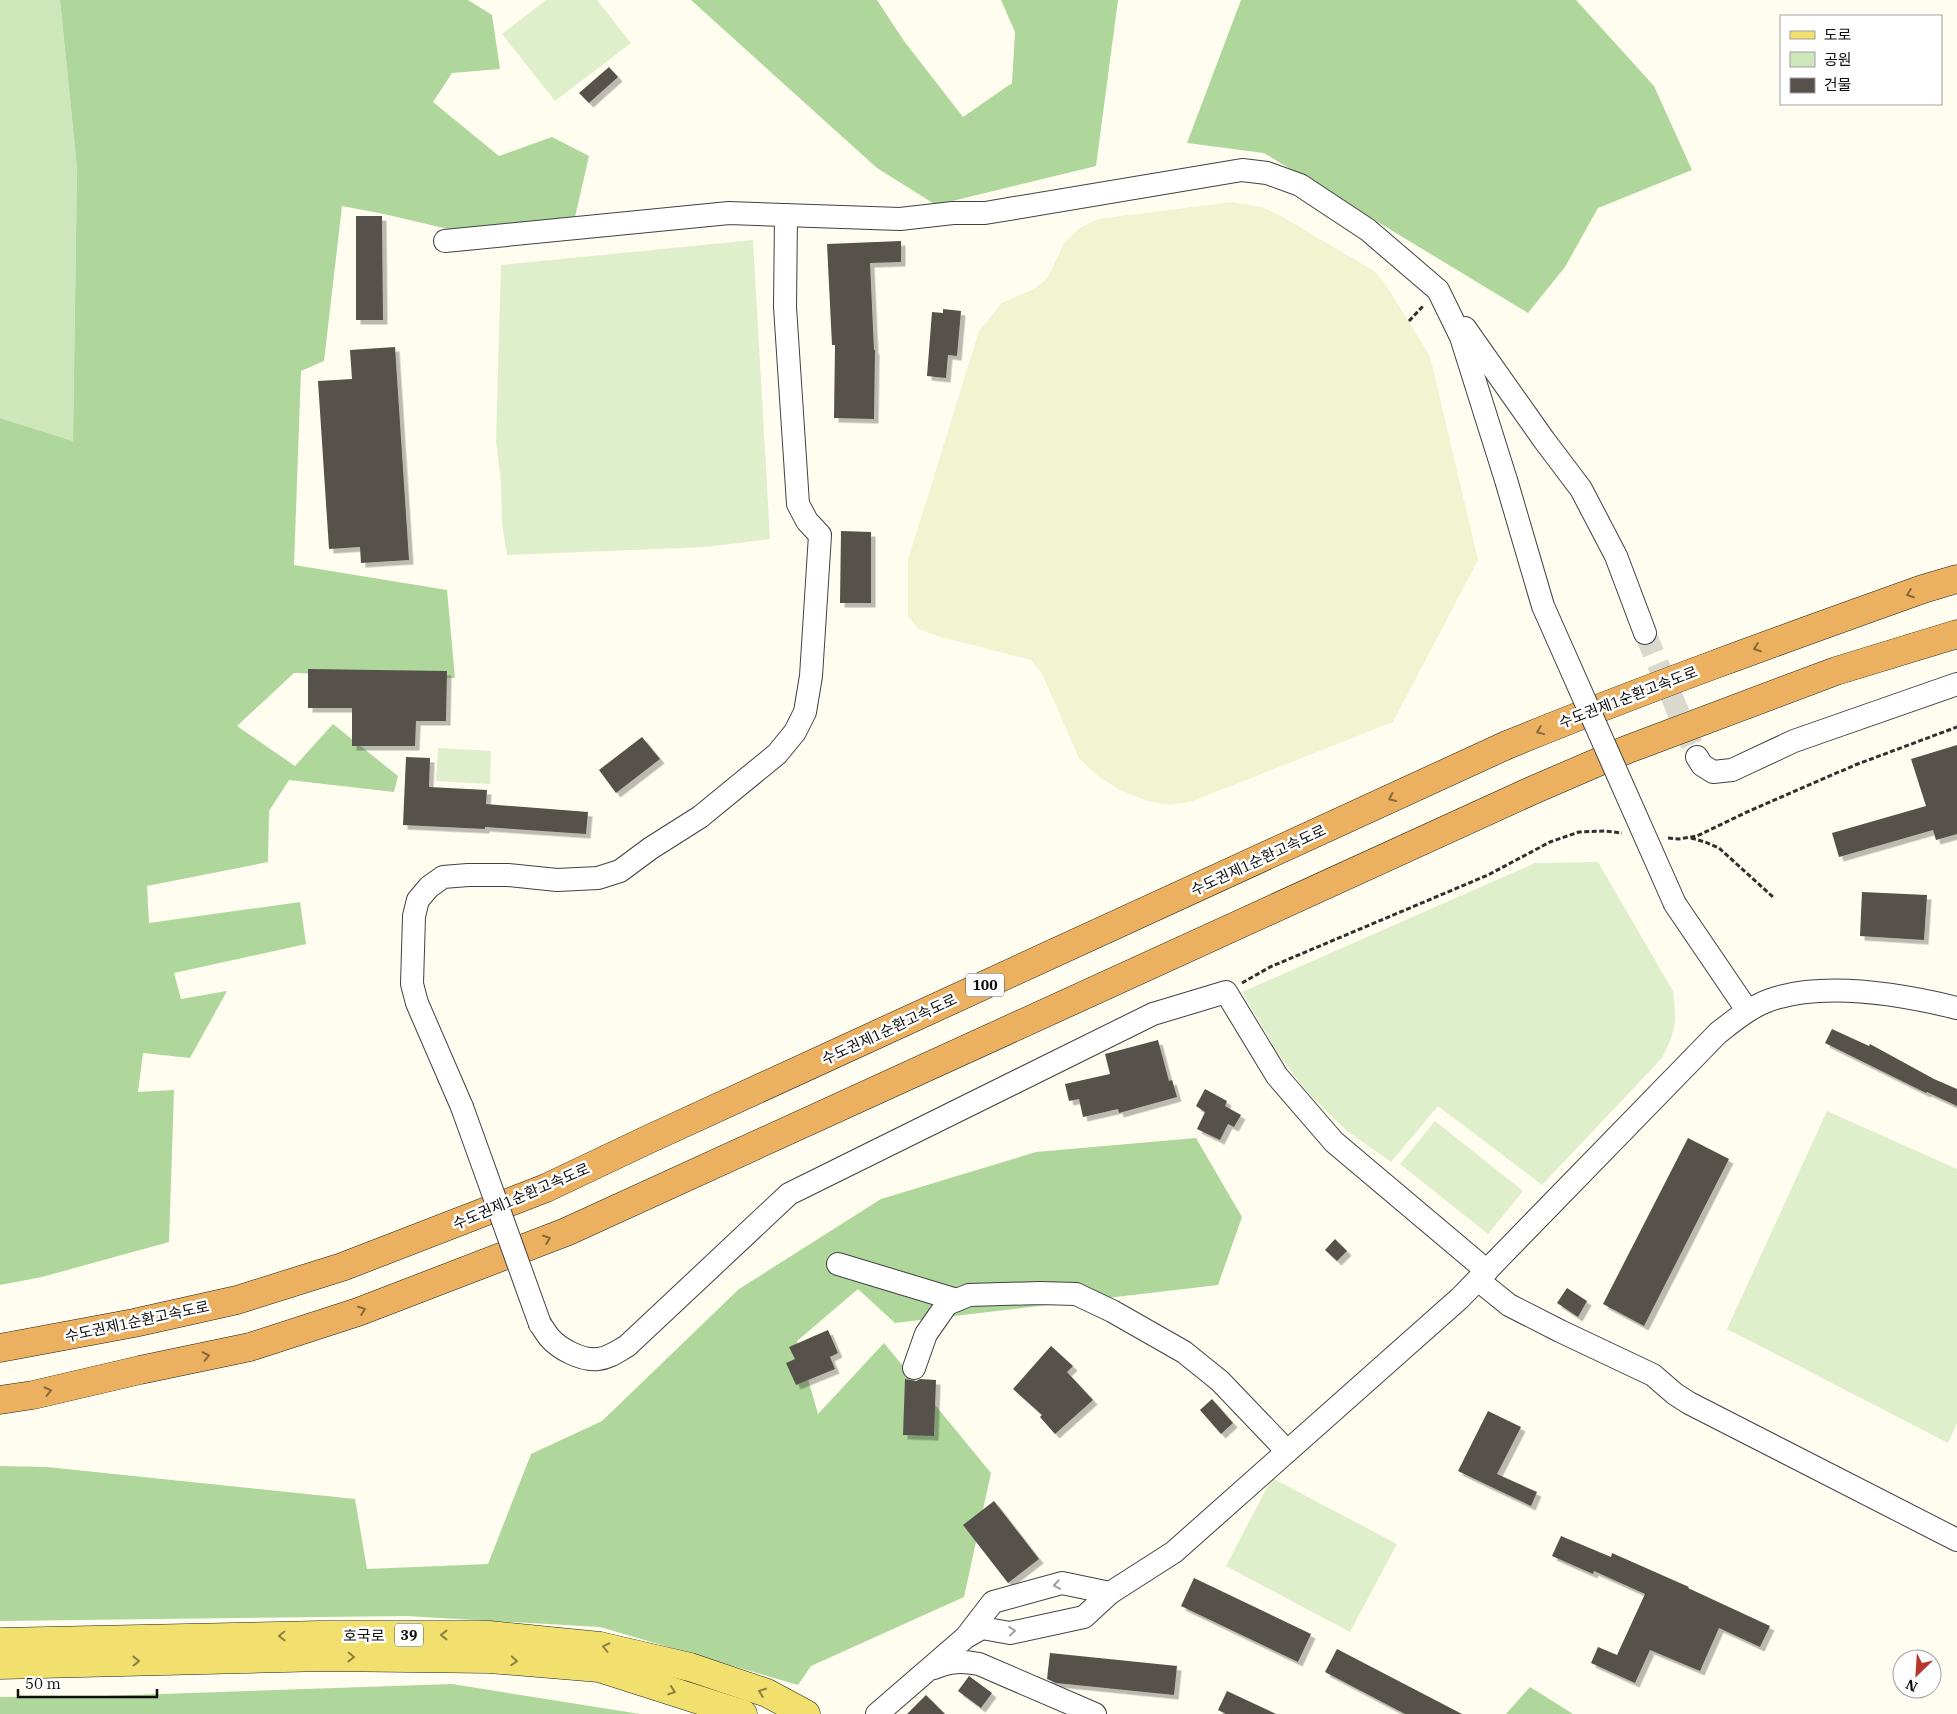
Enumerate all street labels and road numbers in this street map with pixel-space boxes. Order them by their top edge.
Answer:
street label: 수도권제1순환고속도로 [1556,662,1700,732]
street label: 수도권제1순환고속도로 [1187,820,1329,900]
road number: 100 [966,974,1004,996]
street label: 수도권제1순환고속도로 [818,989,960,1069]
street label: 수도권제1순환고속도로 [450,1159,592,1233]
street label: 수도권제1순환고속도로 [63,1296,211,1346]
road number: 39 [395,1624,423,1646]
street label: 호국로 [343,1626,385,1645]

